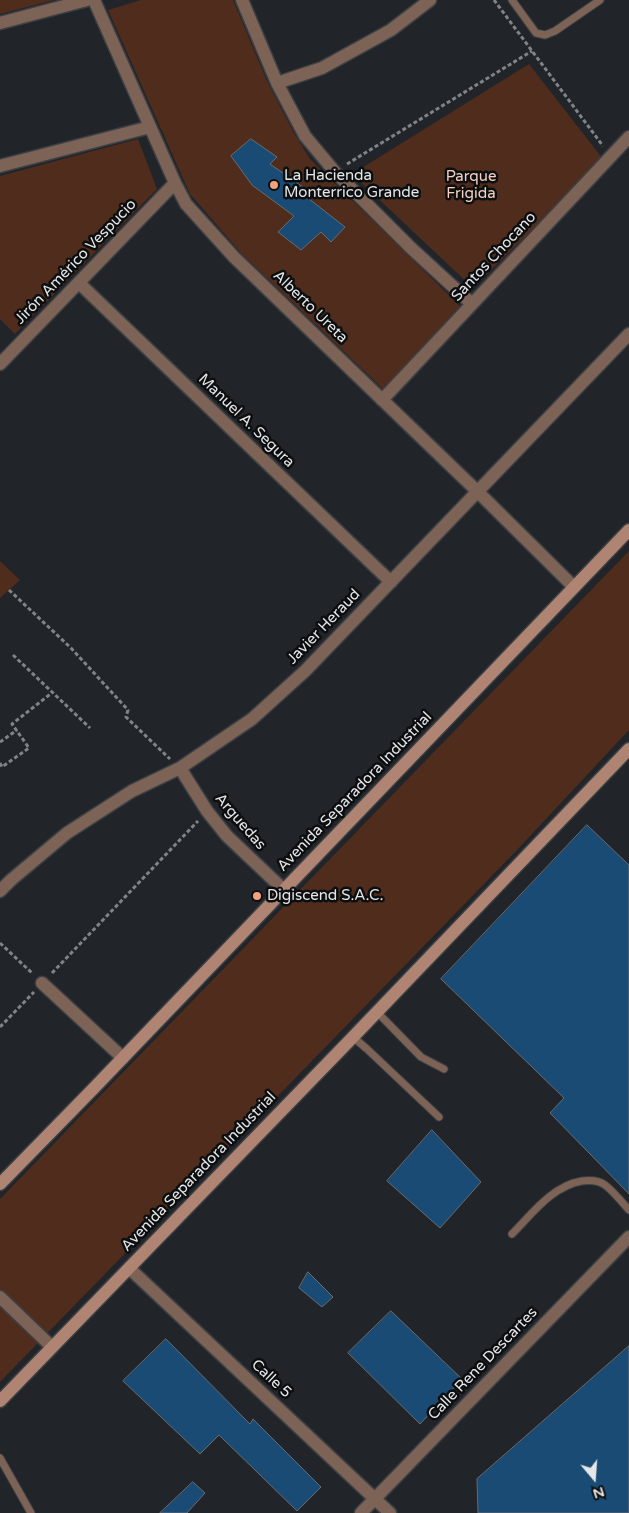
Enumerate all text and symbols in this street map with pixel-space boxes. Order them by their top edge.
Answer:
place label: La Hacienda Monterrico Grande [284,167,419,202]
park label: Parque Frigida [446,168,496,203]
marker: La Hacienda Monterrico Grande [268,179,280,191]
street label: Jirón Américo Vespucio [12,196,140,328]
street label: Santos Chocano [448,209,540,305]
street label: Alberto Ureta [269,267,351,347]
street label: Manuel A. Segura [194,371,298,471]
street label: Javier Heraud [284,586,364,668]
street label: Avenida Separadora Industrial [274,709,436,875]
street label: Arguedas [211,790,269,854]
place label: Digiscend S.A.C. [267,887,383,905]
marker: Digiscend S.A.C. [251,890,263,902]
street label: Avenida Separadora Industrial [118,1089,280,1255]
street label: Calle Rene Descartes [425,1304,541,1424]
street label: Calle 5 [247,1356,295,1402]
north arrow [569,1453,619,1503]
text: N [591,1483,607,1503]

